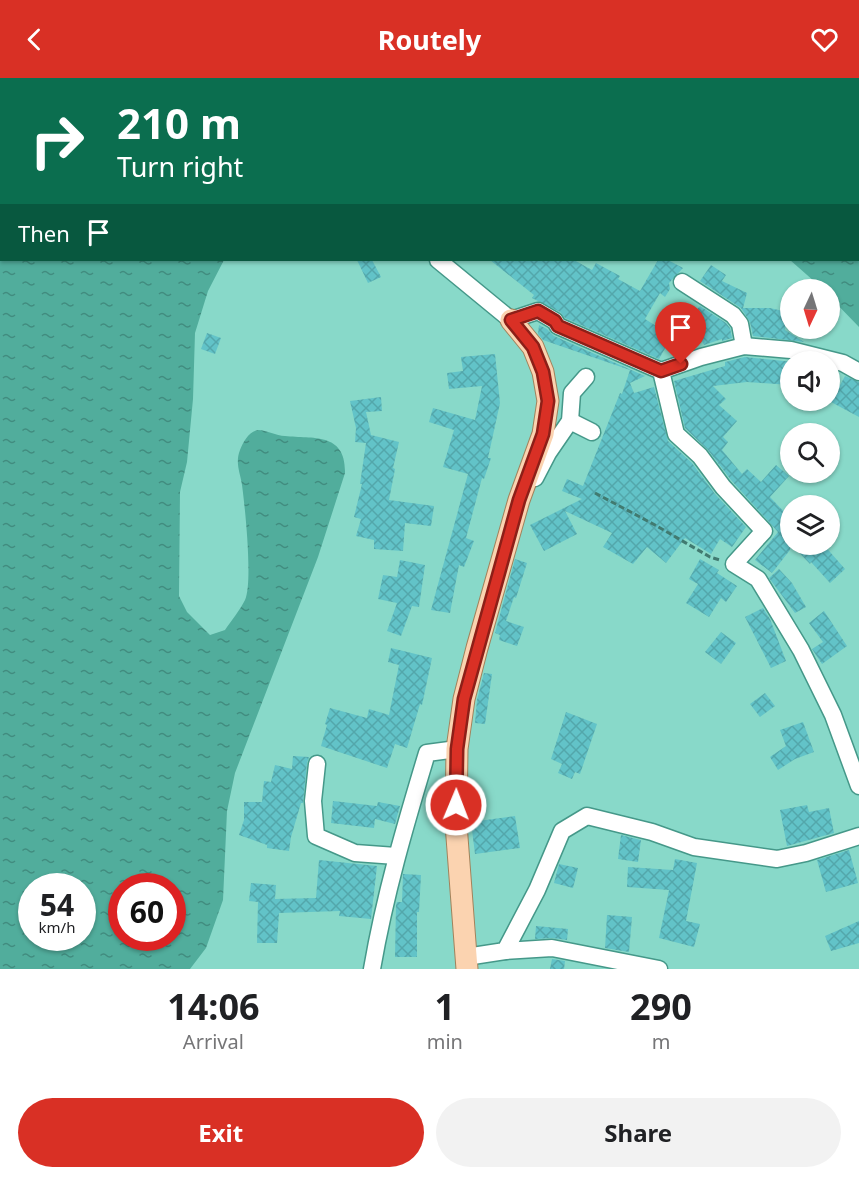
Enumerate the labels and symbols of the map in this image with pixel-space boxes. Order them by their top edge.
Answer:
north arrow [780,279,840,339]
pin [655,302,706,364]
position arrow [424,773,488,837]
speed limit sign: 60 [108,873,186,951]

